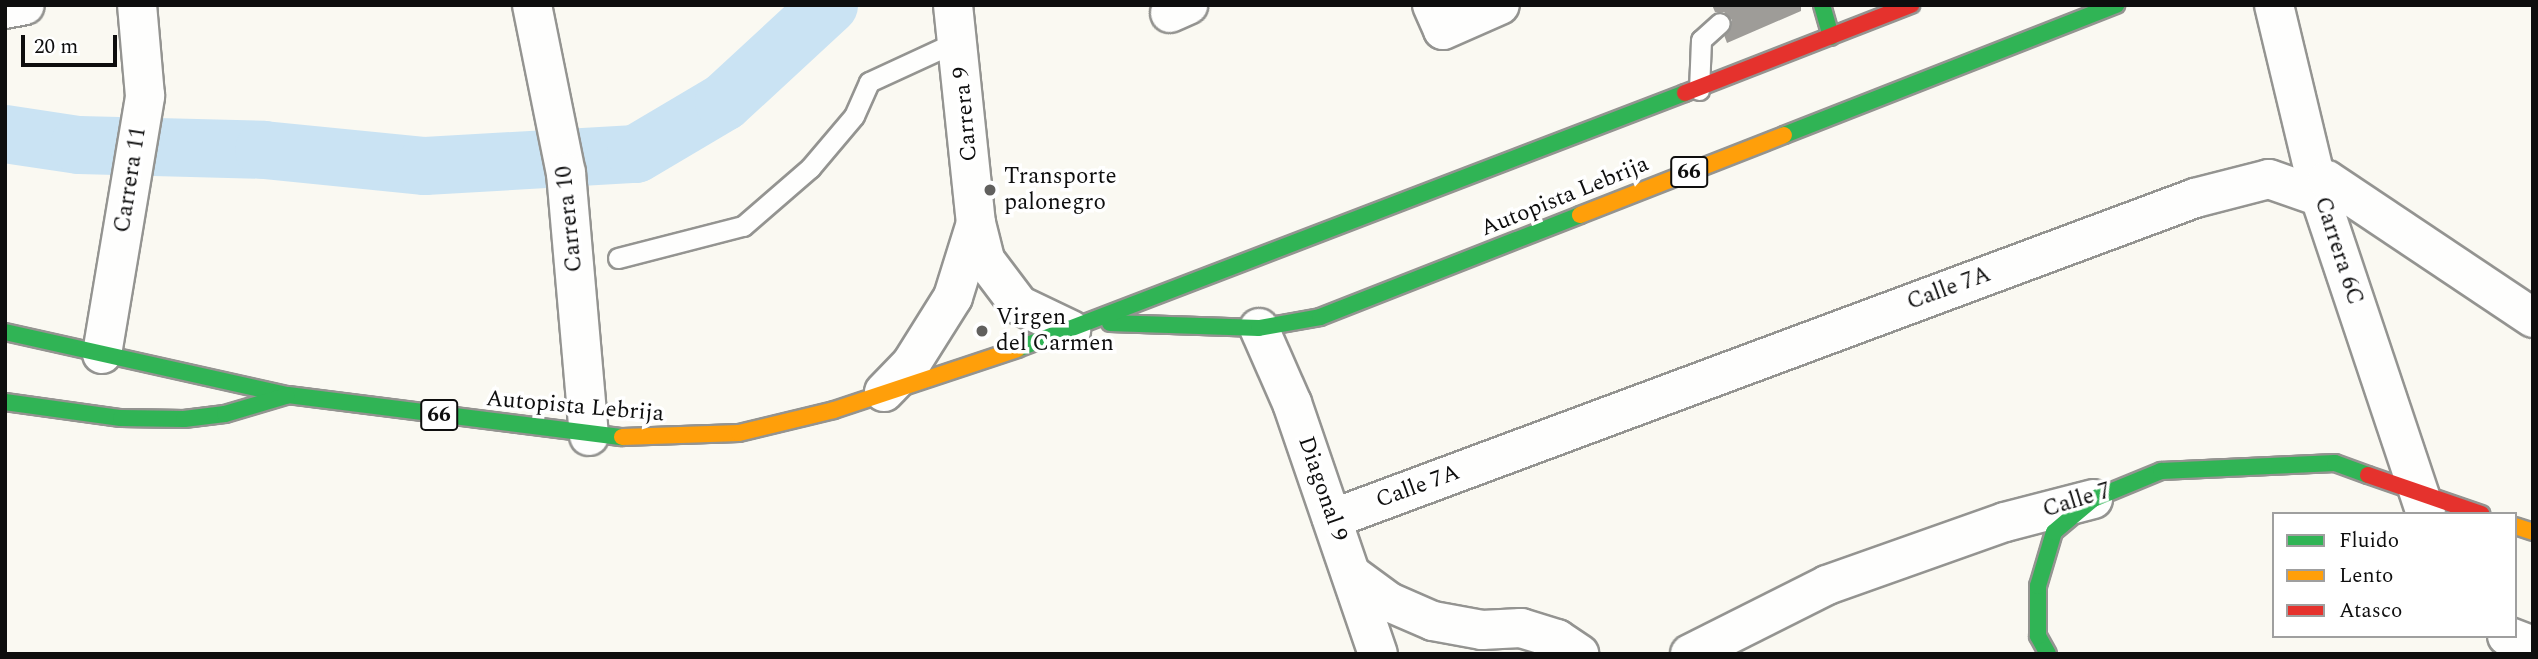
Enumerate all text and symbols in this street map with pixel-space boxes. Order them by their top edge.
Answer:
scale bar [24,21,121,65]
text: 20 m [34,31,78,63]
street label: Carrera 9 [948,65,984,163]
street label: Carrera 11 [109,125,153,235]
street label: Autopista Lebrija [1477,151,1653,243]
road number: 66 [1670,154,1708,190]
place label: Transporte palonegro [1004,163,1117,217]
street label: Carrera 10 [551,165,589,273]
marker: Transporte palonegro [982,182,998,198]
street label: Carrera 6C [2308,194,2368,308]
street label: Calle 7A [1903,261,1995,317]
place label: Virgen del Carmen [996,304,1114,358]
marker: Virgen del Carmen [974,323,990,339]
street label: Autopista Lebrija [485,385,665,429]
road number: 66 [420,398,458,432]
street label: Diagonal 9 [1291,433,1353,545]
street label: Calle 7A [1372,459,1464,515]
street label: Calle 7 [2040,478,2114,524]
legend [2272,512,2517,638]
text: Fluido [2339,525,2399,557]
text: Lento [2339,560,2393,592]
text: Atasco [2339,595,2402,627]

